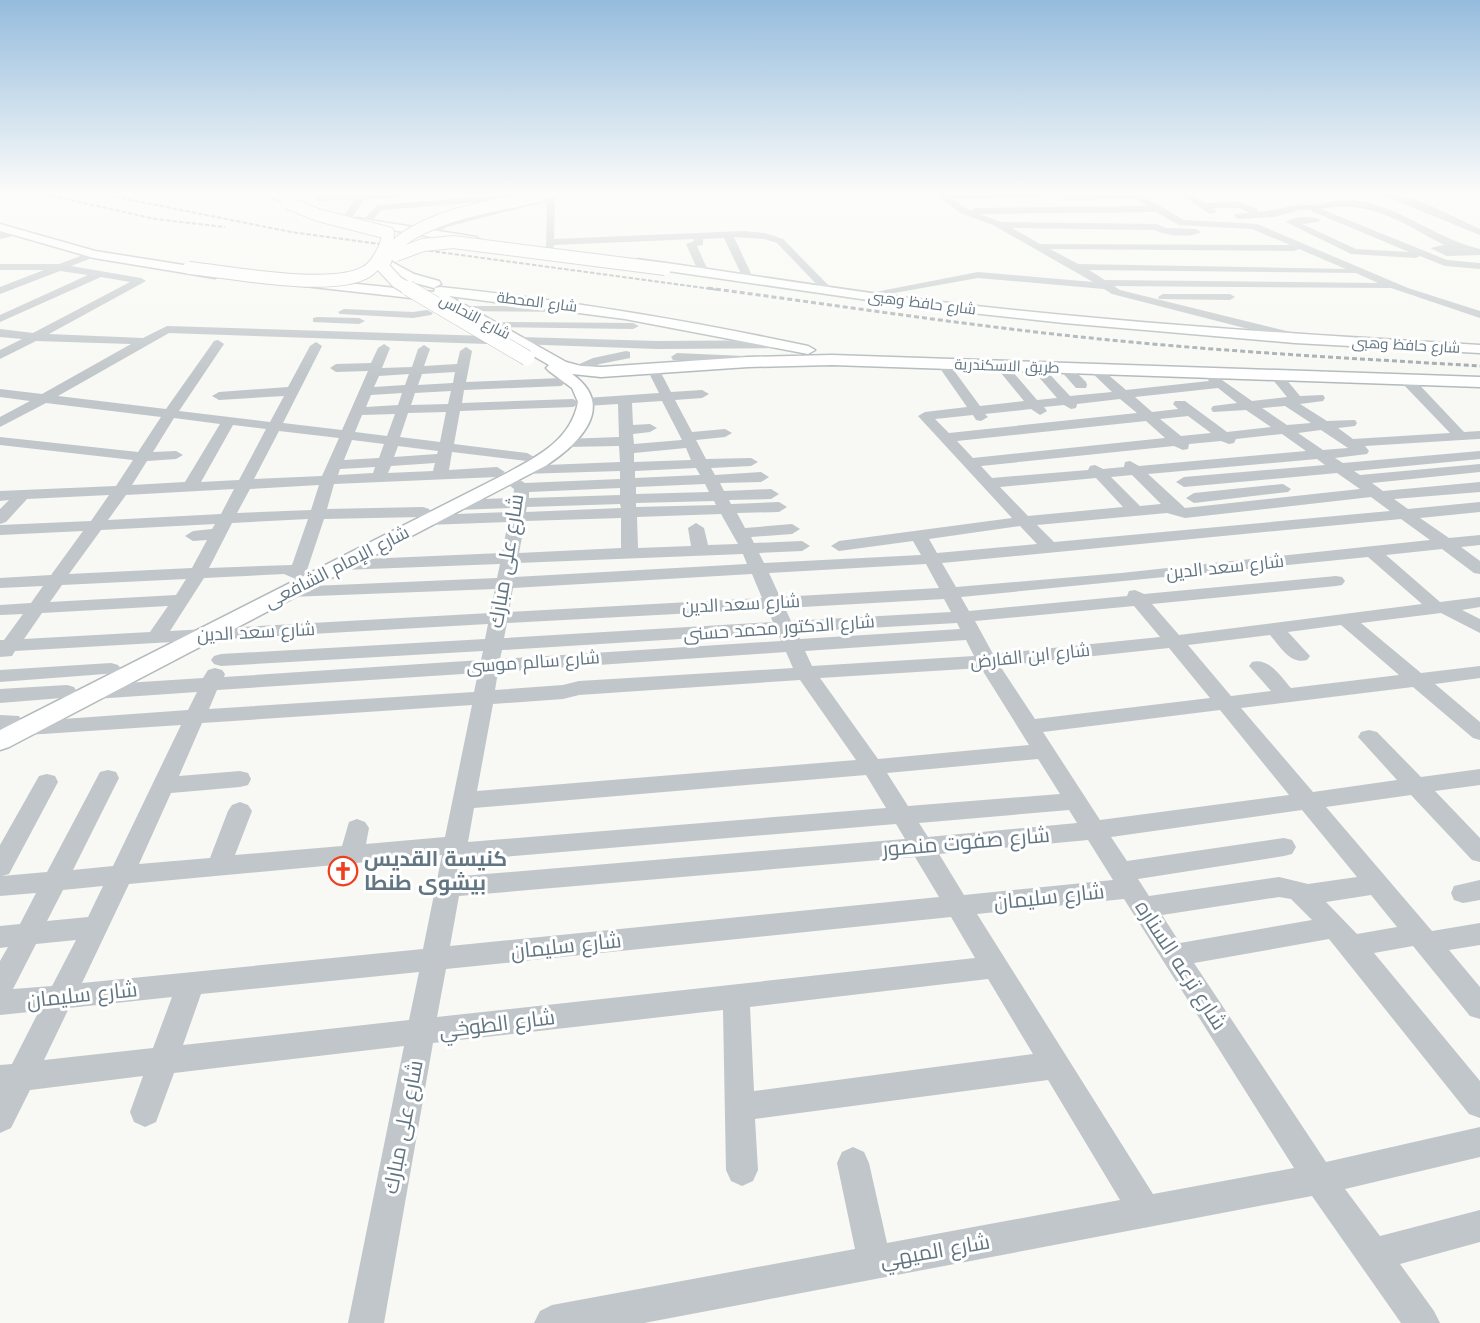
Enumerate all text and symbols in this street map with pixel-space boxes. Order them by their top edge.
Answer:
street label: شارع حافظ وهبى [867,285,977,321]
street label: شارع المحطة [496,286,578,318]
street label: شارع النحاس [436,289,514,345]
street label: شارع حافظ وهبى [1351,331,1461,359]
street label: طريق الاسكندرية [954,353,1060,379]
street label: شارع على مبارك [481,492,531,630]
street label: شارع الإمام الشافعى [260,519,414,615]
street label: شارع سعد الدين [1165,548,1285,586]
street label: شارع سعد الدين [681,588,801,620]
street label: شارع الدكتور محمد حسنى [682,608,876,648]
street label: شارع سعد الدين [196,616,316,648]
street label: شارع ابن الفارض [969,637,1091,675]
street label: شارع سالم موسى [465,644,601,680]
street label: شارع صفوت منصور [880,820,1051,864]
place label: كنيسة القديس بيشوى طنطا [364,844,507,898]
church icon: كنيسة القديس بيشوى طنطا [327,855,359,887]
street label: شارع سليمان [992,876,1106,918]
street label: شارع ترعه السناره [1128,894,1234,1036]
street label: شارع سليمان [509,925,623,967]
street label: شارع سليمان [25,974,139,1016]
street label: شارع الطوخي [437,1002,557,1047]
street label: شارع على مبارك [375,1058,431,1196]
street label: شارع الميهي [878,1227,993,1276]

